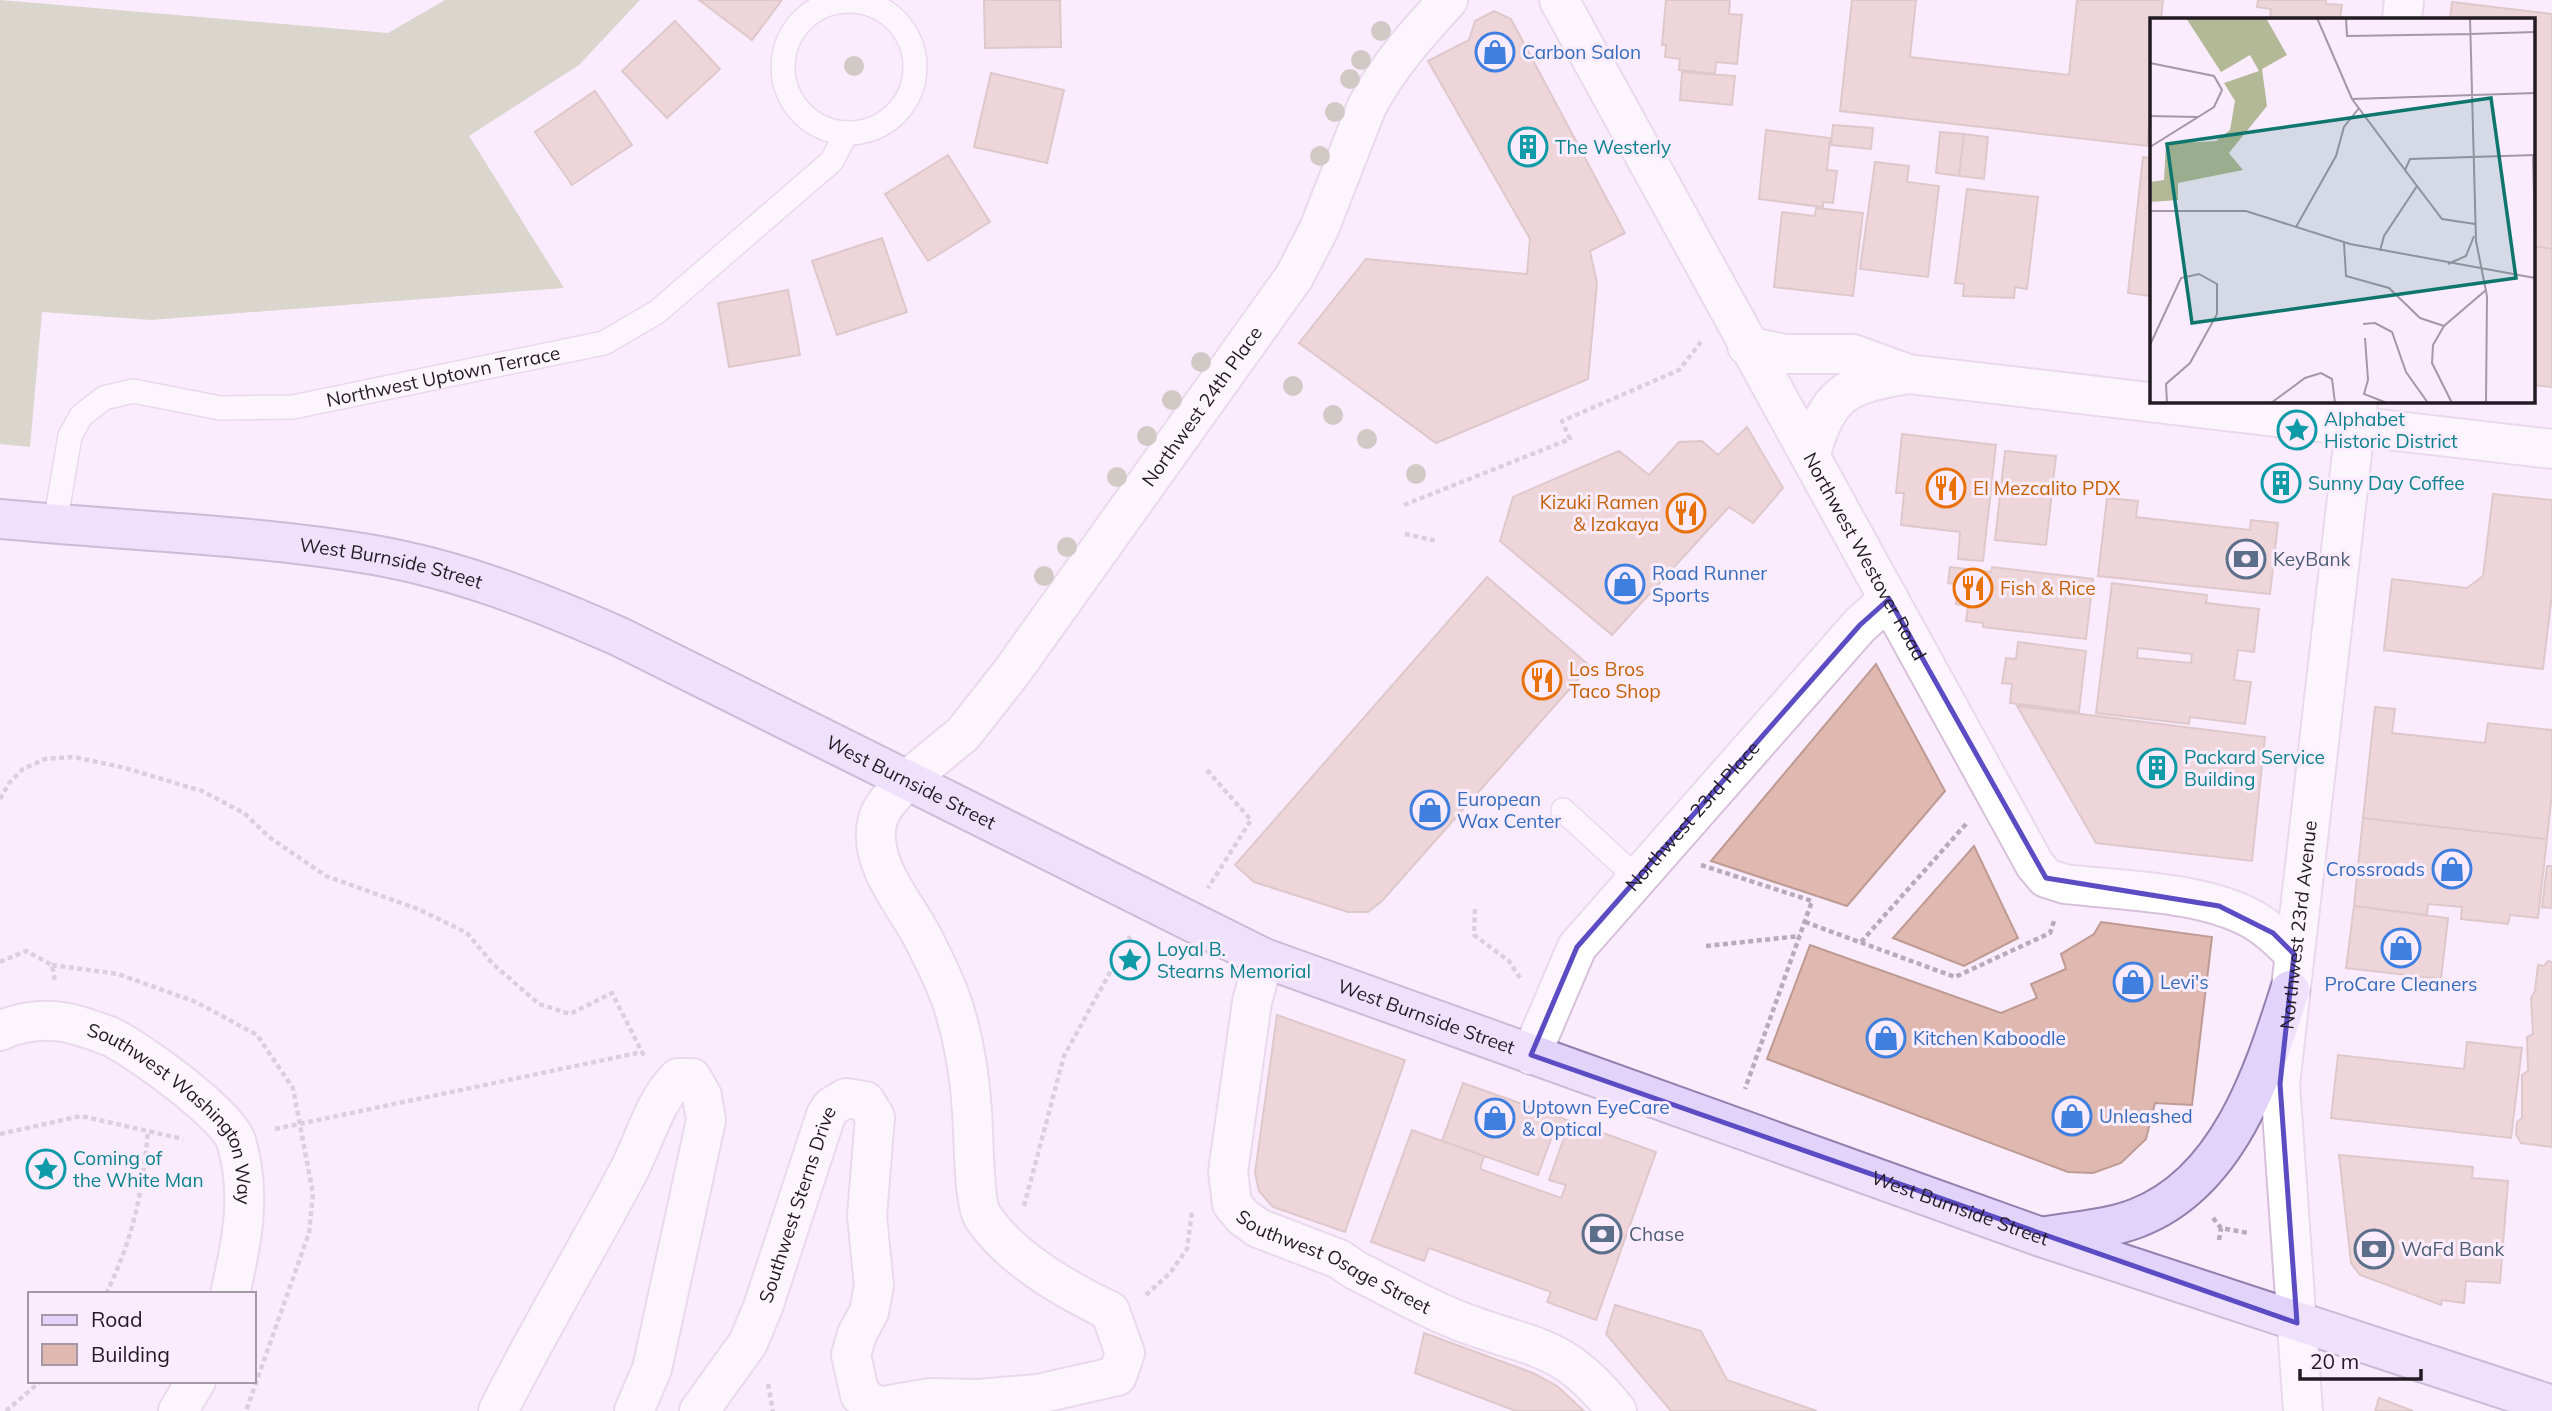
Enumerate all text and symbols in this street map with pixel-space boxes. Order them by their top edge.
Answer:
inset map [2150,18,2534,402]
shop icon: Carbon Salon [1474,31,1516,73]
place label: Carbon Salon [1522,40,1641,64]
building icon: The Westerly [1507,126,1549,168]
place label: The Westerly [1555,135,1671,159]
street label: Northwest 24th Place [1136,321,1267,491]
street label: Northwest Uptown Terrace [324,340,562,412]
place label: Alphabet Historic District [2324,407,2458,453]
place icon: Alphabet Historic District [2276,409,2318,451]
street label: Northwest Westover Road [1798,448,1932,664]
building icon: Sunny Day Coffee [2260,462,2302,504]
restaurant icon: El Mezcalito PDX [1925,467,1967,509]
place label: Sunny Day Coffee [2308,471,2465,495]
place label: El Mezcalito PDX [1973,476,2121,500]
place label: Kizuki Ramen & Izakaya [1540,490,1659,536]
restaurant icon: Kizuki Ramen & Izakaya [1665,492,1707,534]
street label: West Burnside Street [298,532,486,594]
bank icon: KeyBank [2225,538,2267,580]
place label: KeyBank [2273,547,2351,571]
place label: Road Runner Sports [1652,561,1767,607]
shop icon: Road Runner Sports [1604,563,1646,605]
restaurant icon: Fish & Rice [1952,567,1994,609]
place label: Fish & Rice [2000,576,2096,600]
place label: Los Bros Taco Shop [1569,657,1661,703]
restaurant icon: Los Bros Taco Shop [1521,659,1563,701]
street label: West Burnside Street [822,730,1000,835]
street label: Northwest 23rd Place [1620,736,1765,896]
place label: Packard Service Building [2184,745,2325,791]
building icon: Packard Service Building [2136,747,2178,789]
place label: European Wax Center [1457,787,1561,833]
shop icon: European Wax Center [1409,789,1451,831]
street label: Northwest 23rd Avenue [2274,819,2322,1031]
shop icon: Crossroads [2431,848,2473,890]
place label: Crossroads [2326,857,2425,881]
shop icon: ProCare Cleaners [2380,927,2422,969]
place label: Loyal B. Stearns Memorial [1157,937,1311,983]
place icon: Loyal B. Stearns Memorial [1109,939,1151,981]
shop icon: Levi's [2112,961,2154,1003]
place label: Levi's [2160,970,2209,994]
place label: ProCare Cleaners [2325,972,2477,996]
street label: West Burnside Street [1335,974,1519,1059]
street label: Southwest Washington Way [84,1017,256,1205]
shop icon: Kitchen Kaboodle [1865,1017,1907,1059]
place label: Kitchen Kaboodle [1913,1026,2066,1050]
place label: Uptown EyeCare & Optical [1522,1095,1670,1141]
shop icon: Unleashed [2051,1095,2093,1137]
shop icon: Uptown EyeCare & Optical [1474,1097,1516,1139]
street label: Southwest Sterns Drive [753,1101,841,1306]
place label: Unleashed [2099,1104,2193,1128]
place label: Coming of the White Man [73,1146,204,1192]
place icon: Coming of the White Man [25,1148,67,1190]
street label: West Burnside Street [1868,1165,2052,1251]
street label: Southwest Osage Street [1231,1204,1435,1319]
bank icon: Chase [1581,1213,1623,1255]
place label: Chase [1629,1222,1684,1246]
bank icon: WaFd Bank [2353,1228,2395,1270]
place label: WaFd Bank [2401,1237,2505,1261]
legend [28,1292,256,1383]
text: Road [91,1306,142,1332]
scale bar [2300,1338,2421,1382]
text: Building [91,1341,170,1367]
text: 20 m [2310,1348,2359,1374]

